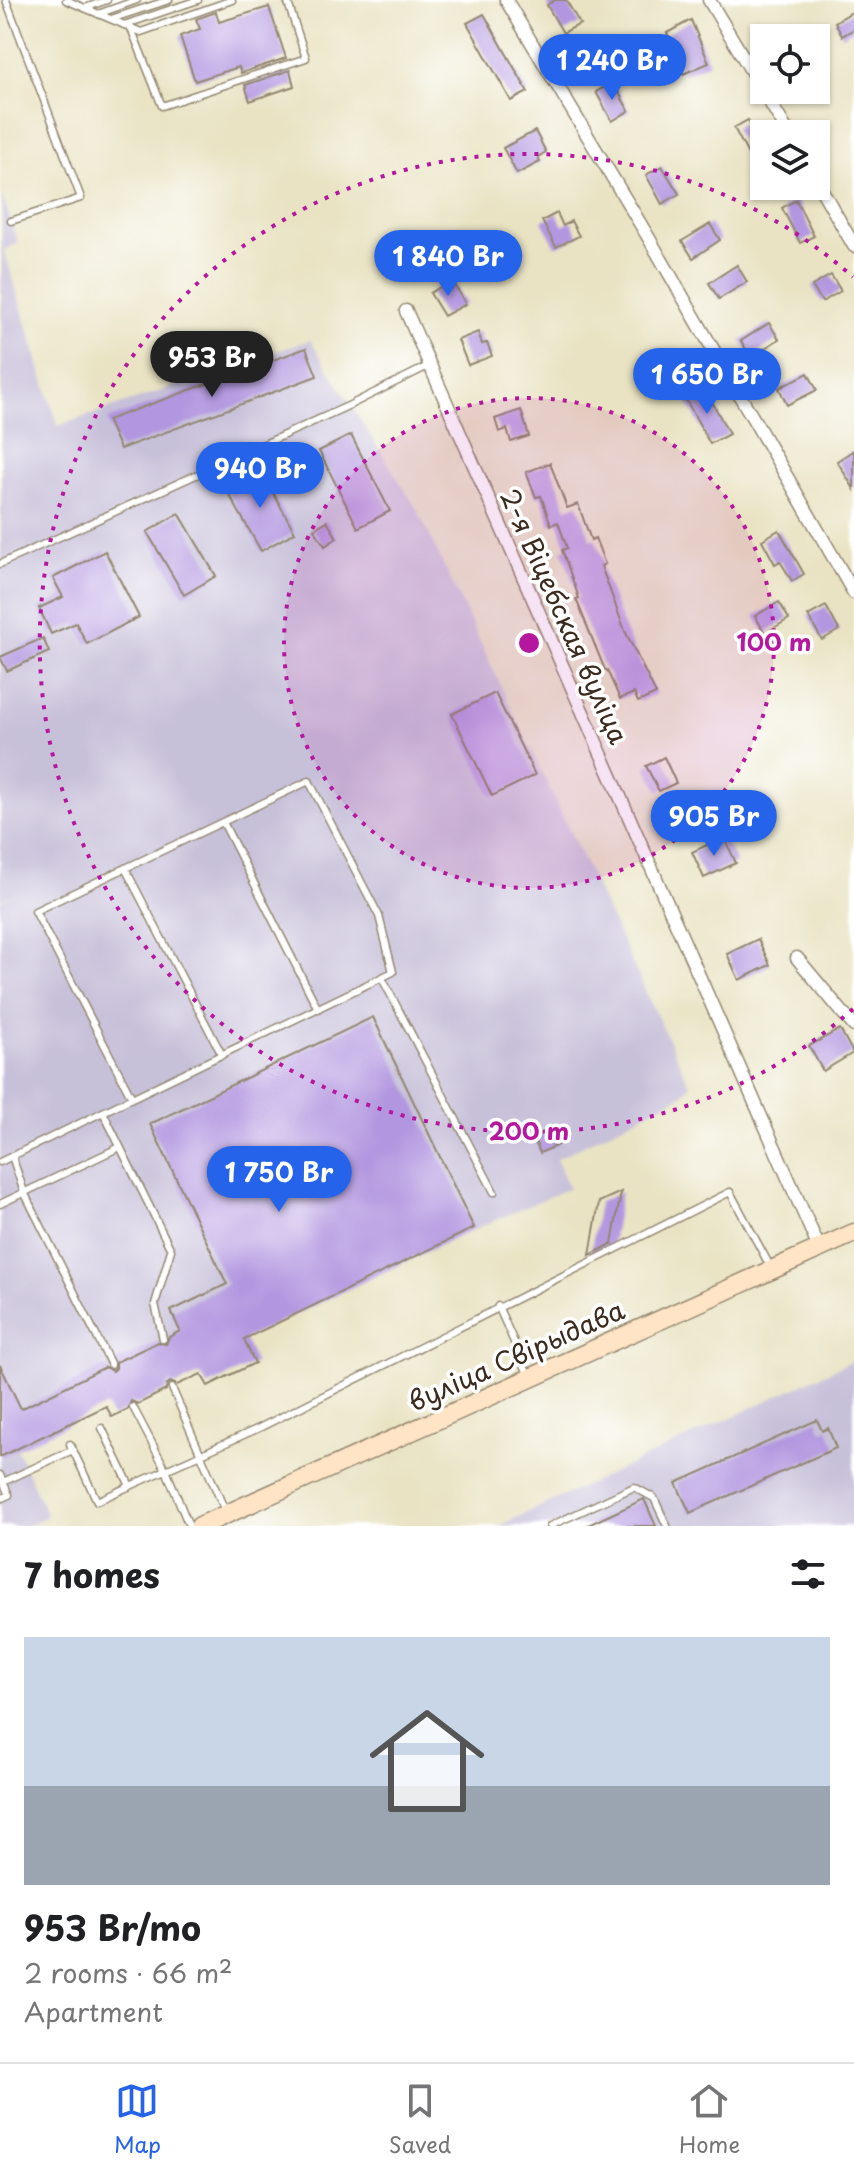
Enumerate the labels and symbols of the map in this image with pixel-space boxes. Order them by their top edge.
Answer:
pin: 1 240 Br [529,34,695,102]
pin: 1 840 Br [365,230,531,298]
pin: 953 Br [147,331,277,399]
pin: 1 650 Br [624,348,790,416]
pin: 940 Br [195,442,325,510]
street label: 2-я Віцебская вуліца [491,482,639,750]
text: 100 m [737,623,811,659]
centre of rings [515,629,543,657]
pin: 905 Br [649,790,779,858]
text: 200 m [489,1112,569,1148]
pin: 1 750 Br [196,1146,362,1214]
street label: вуліца Свірыдава [402,1290,631,1420]

